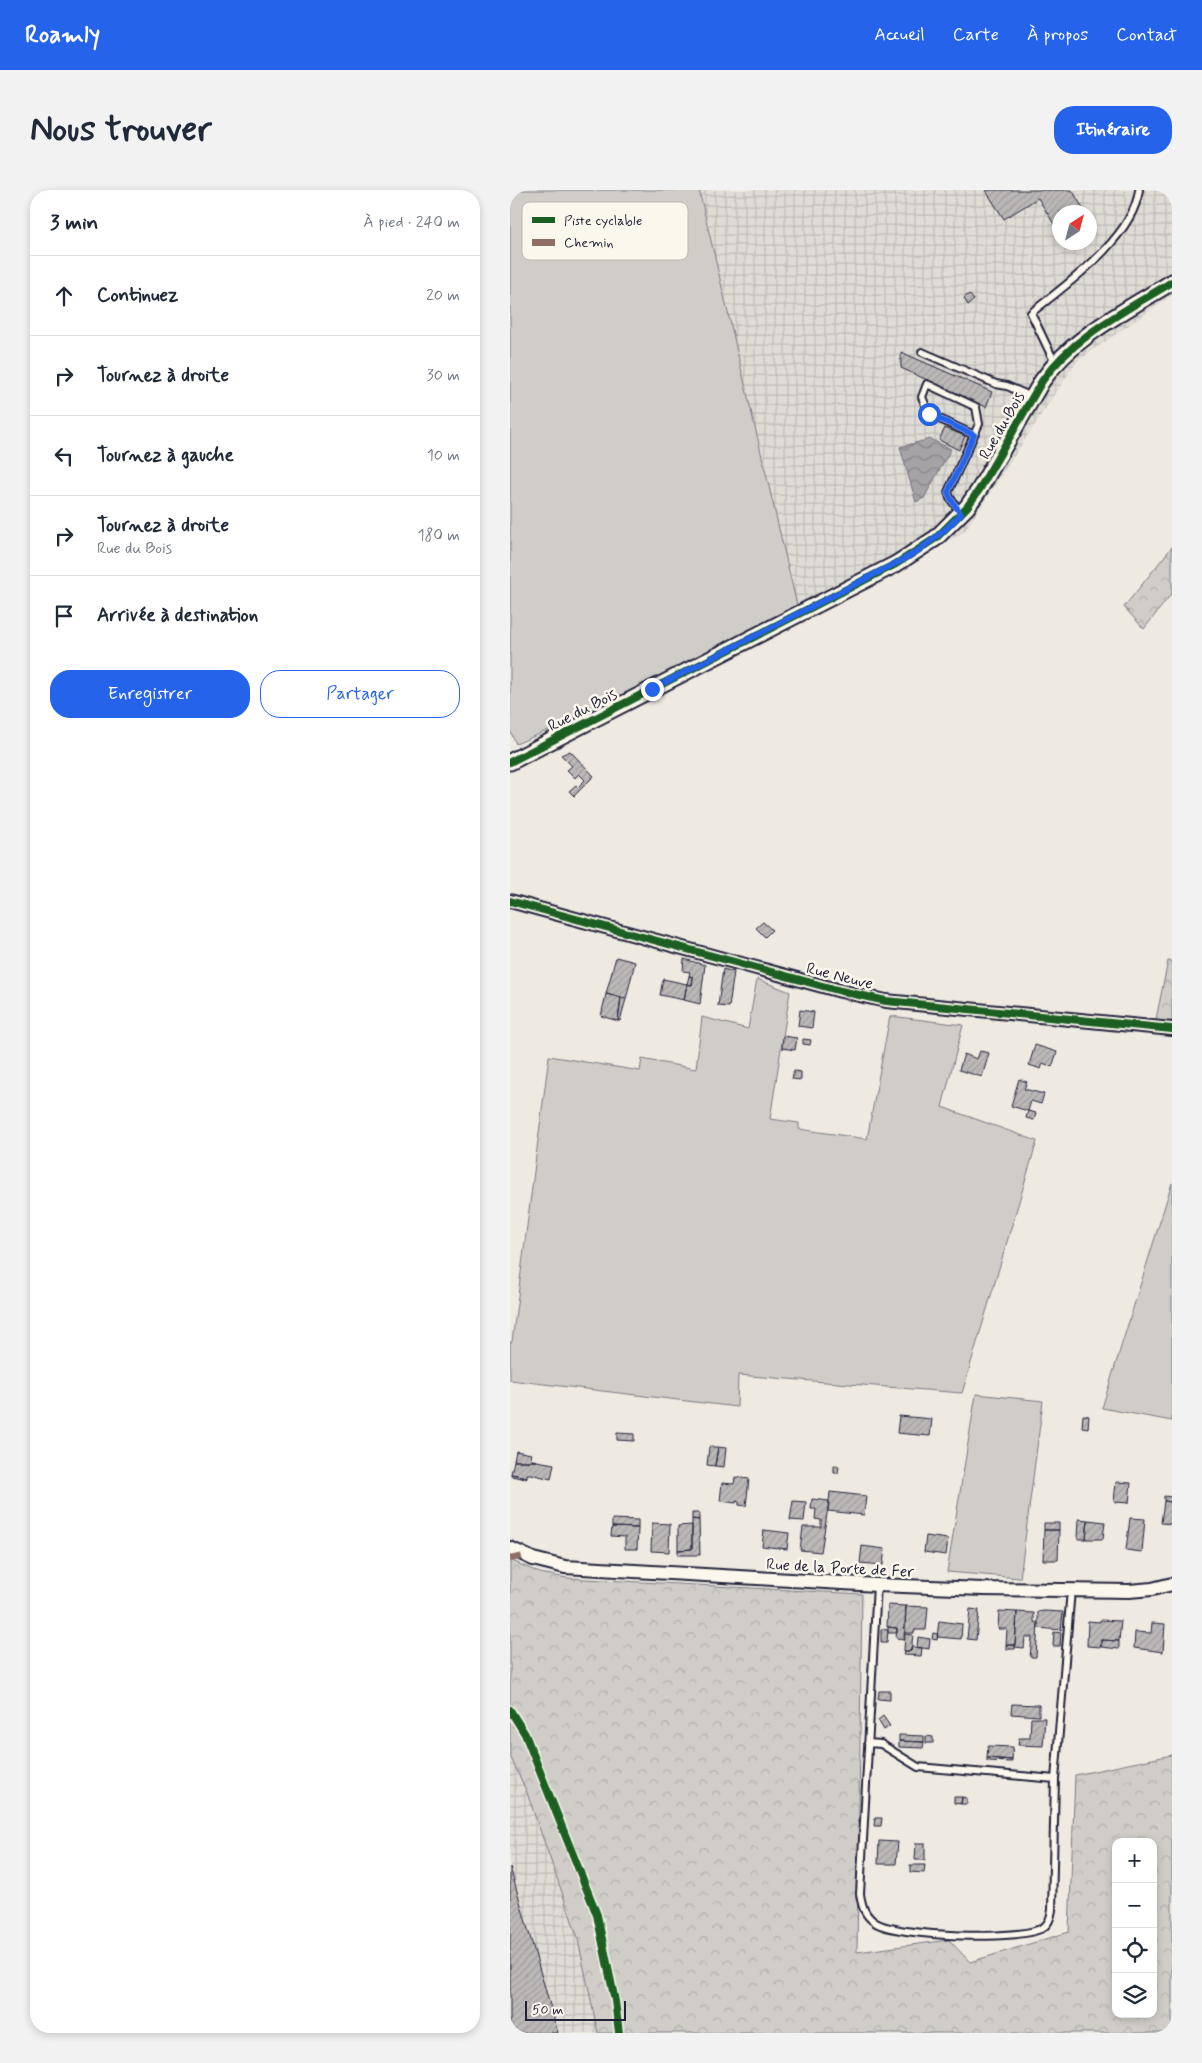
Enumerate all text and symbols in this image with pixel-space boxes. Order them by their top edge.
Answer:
text: Roamly [25,20,100,51]
text: Accueil [874,23,925,47]
text: Carte [953,23,999,47]
text: À propos [1027,23,1088,47]
text: Contact [1116,23,1177,47]
button: Itinéraire [1054,106,1172,154]
text: Nous trouver [30,107,212,153]
legend [522,202,688,260]
north arrow [1052,205,1097,250]
text: 3 min [50,209,98,237]
text: À pied · 240 m [363,212,460,233]
text: Piste cyclable [564,212,642,230]
text: Chemin [564,234,614,252]
icon: ahead [50,282,78,310]
text: Continuez [97,283,178,308]
text: 20 m [426,285,460,306]
icon: right [50,362,78,390]
text: Tournez à droite [97,363,229,388]
text: 30 m [427,365,460,386]
street label: Rue du Bois [974,388,1030,464]
route start [918,403,941,426]
icon: left [50,442,78,470]
text: Tournez à gauche [97,443,234,468]
text: 10 m [427,445,460,466]
text: Tournez à droite [97,513,229,538]
icon: right [50,522,78,550]
text: 180 m [417,525,460,546]
text: Rue du Bois [97,538,172,559]
icon: arrive [50,602,78,630]
text: Arrivée à destination [97,603,258,628]
button: Enregistrer [50,670,250,718]
button: Partager [260,670,460,718]
route end [641,678,664,701]
street label: Rue du Bois [544,684,621,737]
street label: Rue Neuve [804,958,875,995]
street label: Rue de la Porte de Fer [766,1554,915,1583]
map controls [1112,1838,1157,2018]
button: + [1112,1838,1157,1883]
button: − [1112,1883,1157,1928]
button: locate [1112,1928,1157,1973]
button: layers [1112,1973,1157,2018]
scale bar [525,1998,626,2021]
text: 50 m [532,2001,563,2019]

